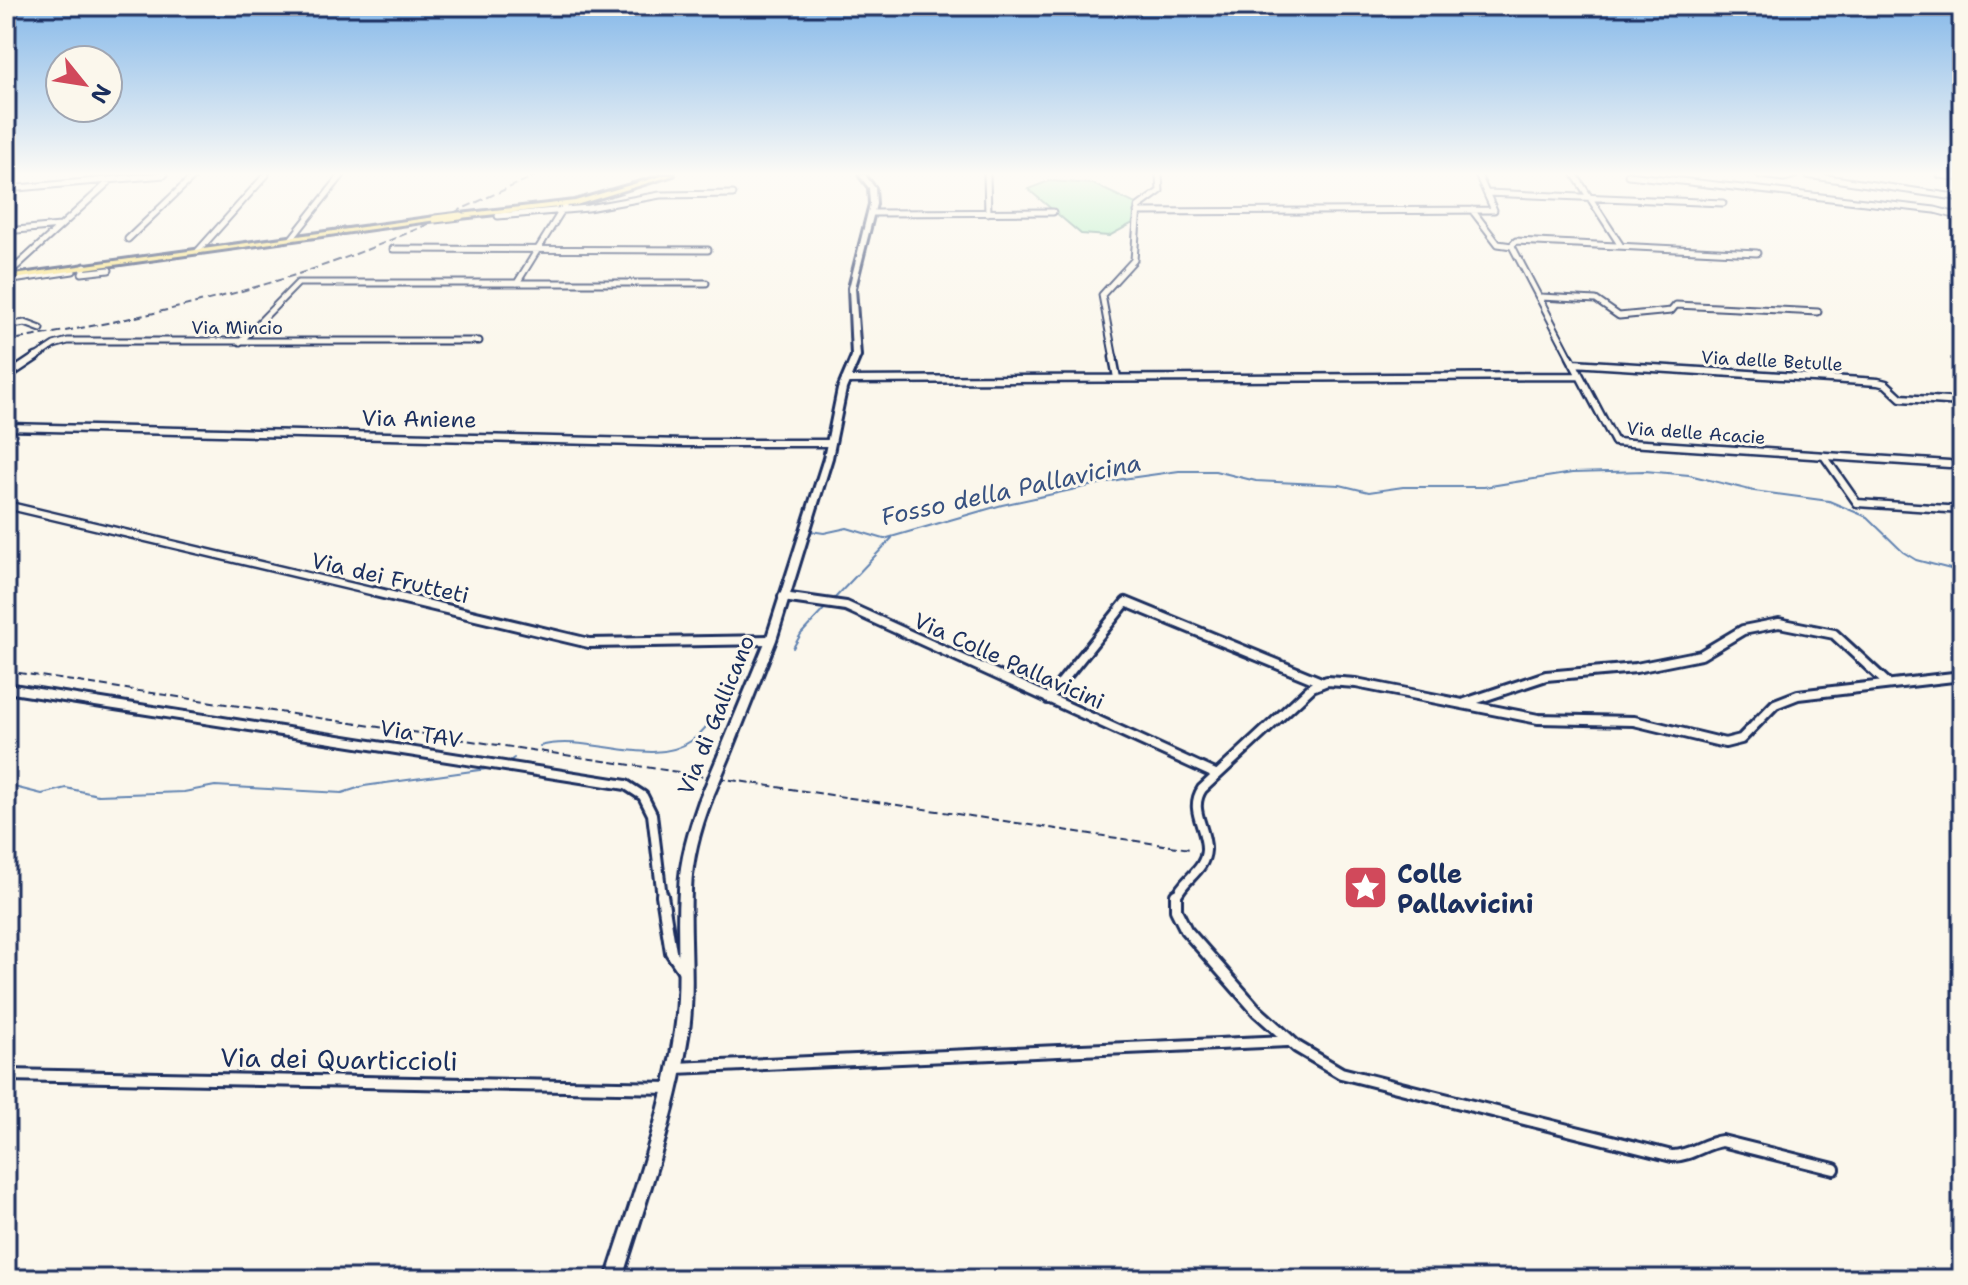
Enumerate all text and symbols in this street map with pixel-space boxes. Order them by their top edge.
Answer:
north arrow [44,44,124,124]
text: N [84,79,118,109]
street label: Via Mincio [191,316,283,340]
street label: Via delle Betulle [1701,345,1843,377]
street label: Via Aniene [361,403,477,435]
street label: Via delle Acacie [1626,416,1766,450]
water label: Fosso della Pallavicina [878,447,1144,533]
street label: Via dei Frutteti [308,546,472,610]
street label: Via Colle Pallavicini [909,606,1109,716]
street label: Via di Gallicano [671,631,761,799]
street label: Via TAV [378,713,464,755]
place label: Colle Pallavicini [1397,856,1534,921]
place icon: Colle Pallavicini [1342,864,1390,912]
street label: Via dei Quarticcioli [220,1039,458,1079]

